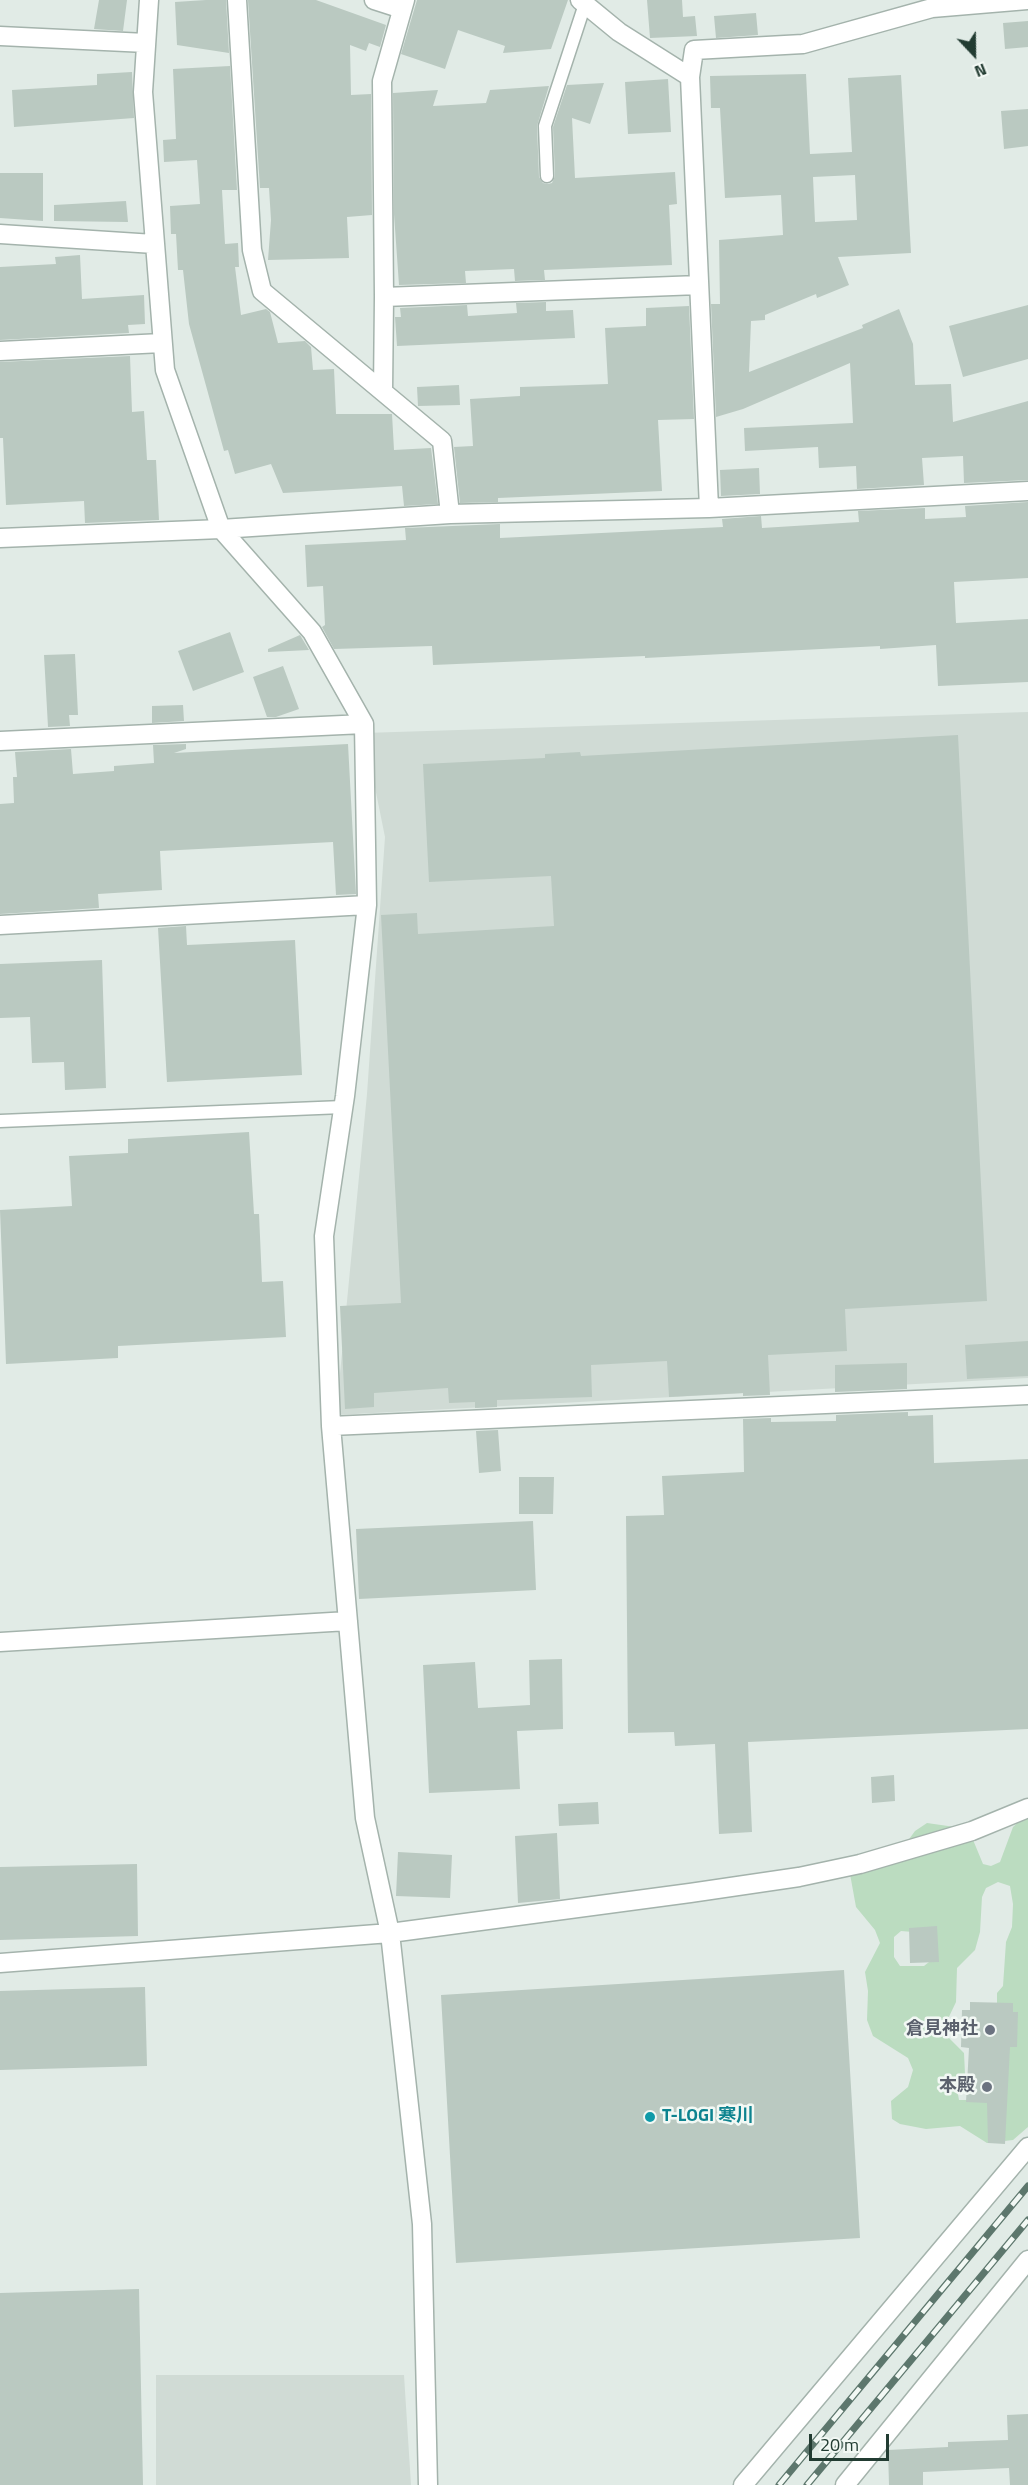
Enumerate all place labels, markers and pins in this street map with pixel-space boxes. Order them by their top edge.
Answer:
place label: 倉見神社 [906,2019,978,2041]
marker: 倉見神社 [983,2023,997,2037]
place label: 本殿 [939,2076,975,2098]
marker: 本殿 [980,2080,994,2094]
place label: T-LOGI 寒川 [662,2106,754,2128]
marker: T-LOGI 寒川 [643,2110,657,2124]

